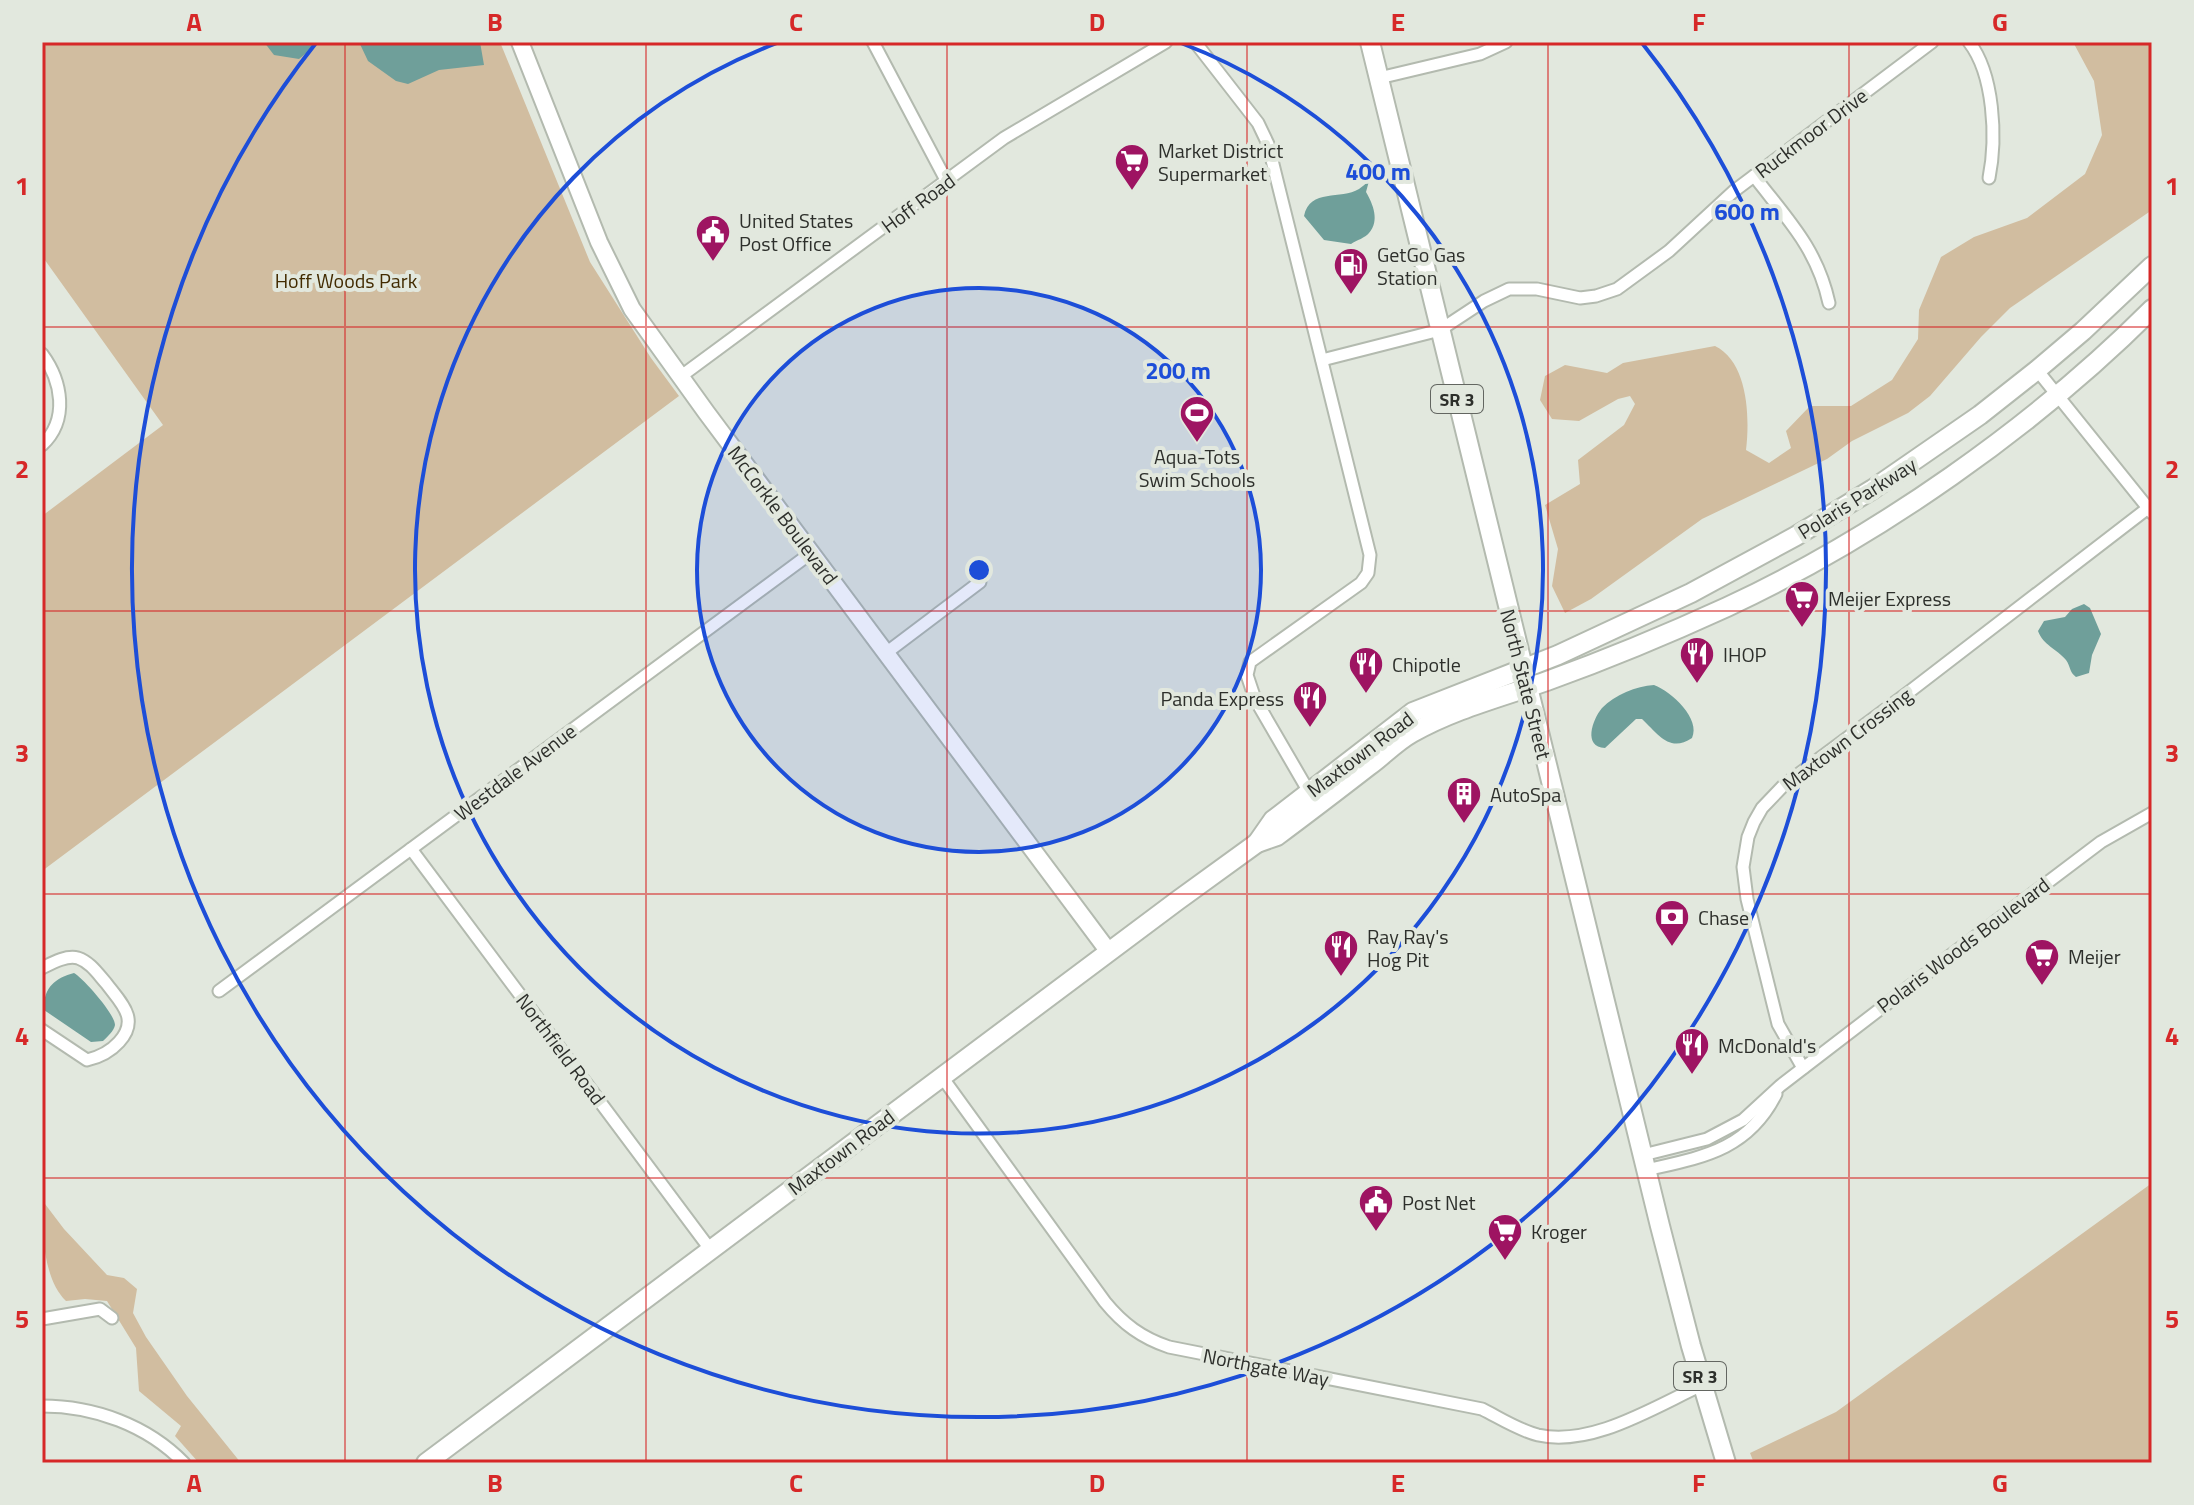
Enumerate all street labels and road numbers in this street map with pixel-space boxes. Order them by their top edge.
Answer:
street label: Ruckmoor Drive [1748,80,1874,186]
street label: Hoff Road [875,166,961,240]
road number: SR 3 [1431,385,1483,413]
street label: McCorkle Boulevard [720,439,846,591]
street label: Polaris Parkway [1792,449,1923,547]
street label: North State Street [1492,606,1560,762]
street label: Maxtown Crossing [1775,680,1919,798]
street label: Maxtown Road [1300,703,1420,805]
street label: Westdale Avenue [447,716,583,828]
street label: Polaris Woods Boulevard [1870,870,2056,1020]
street label: Northfield Road [509,987,613,1111]
street label: Maxtown Road [781,1101,901,1203]
street label: Northgate Way [1200,1340,1332,1394]
road number: SR 3 [1674,1362,1726,1390]

